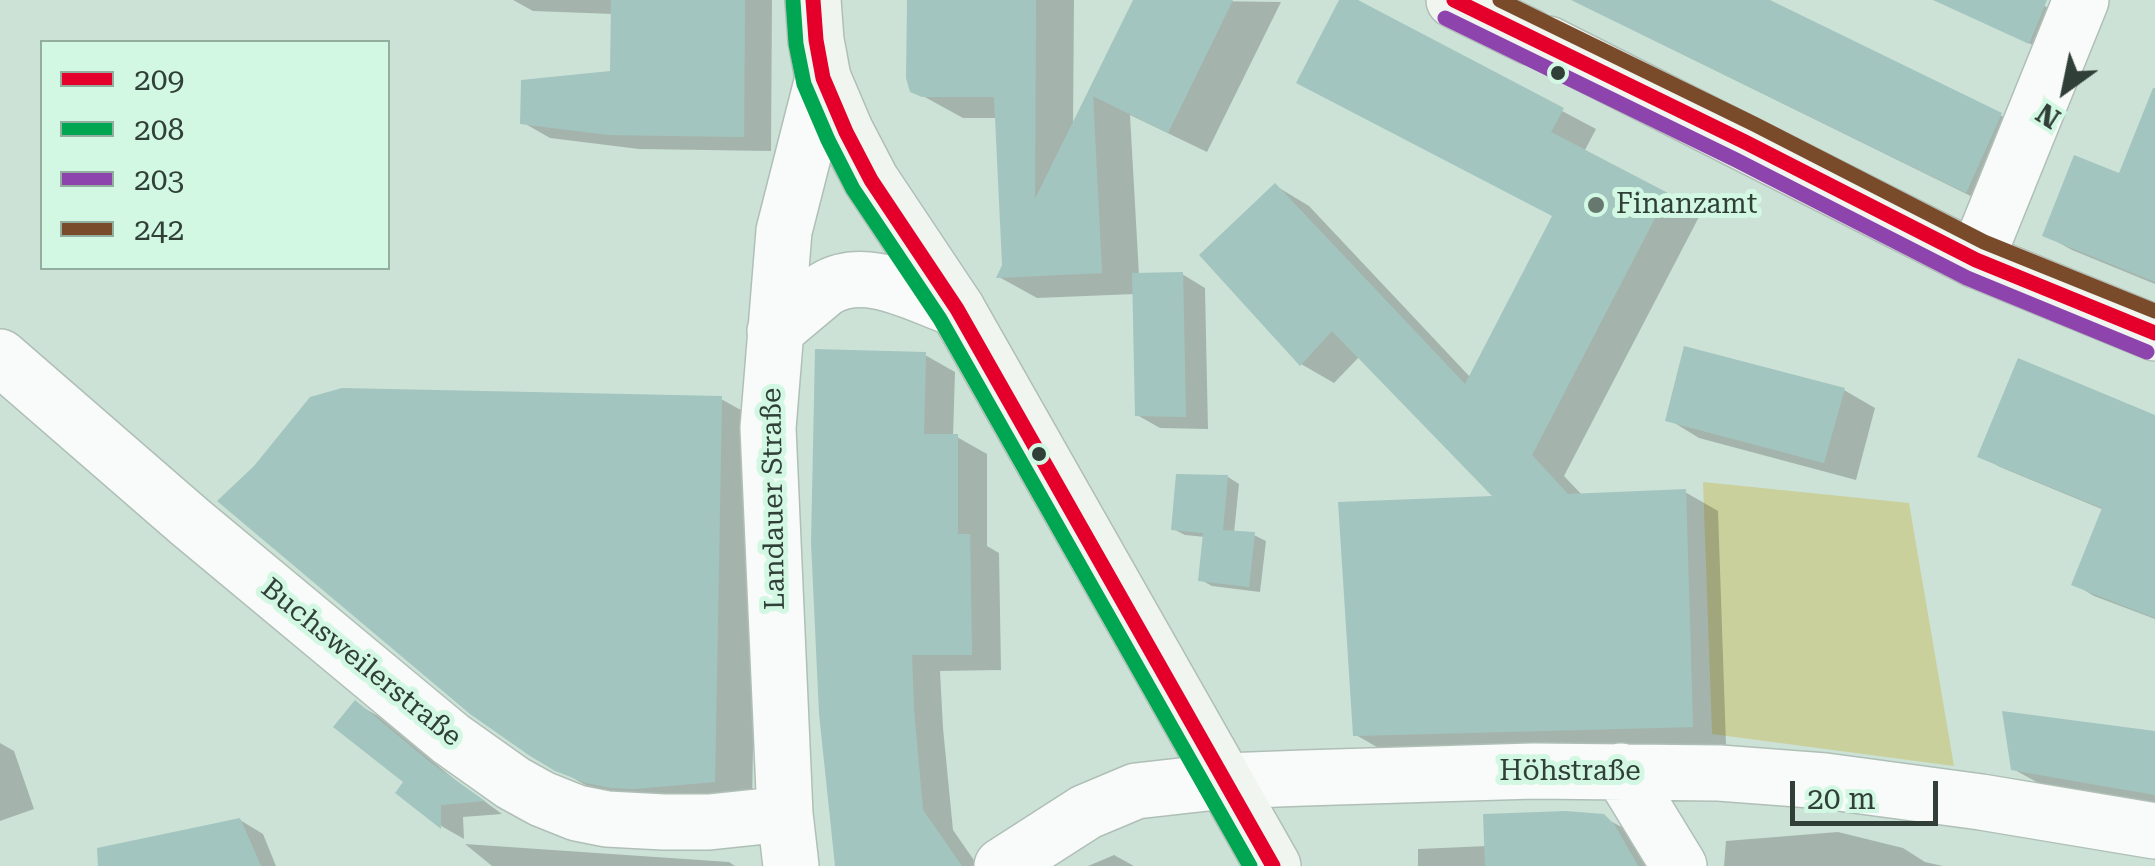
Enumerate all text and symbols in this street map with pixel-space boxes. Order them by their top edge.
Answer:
legend [40,40,390,270]
north arrow [2015,40,2115,140]
text: 209 [134,62,184,97]
unlabelled marker [1548,63,1568,83]
text: N [2030,96,2066,135]
text: 208 [134,112,184,147]
text: 203 [134,162,184,197]
place label: Finanzamt [1616,188,1757,222]
marker: Finanzamt [1585,194,1607,216]
text: 242 [134,212,184,247]
street label: Landauer Straße [755,388,793,610]
unlabelled marker [1029,444,1049,464]
street label: Buchsweilerstraße [254,572,468,754]
street label: Höhstraße [1499,755,1641,789]
scale bar [1795,761,1942,823]
text: 20 m [1807,781,1876,816]

